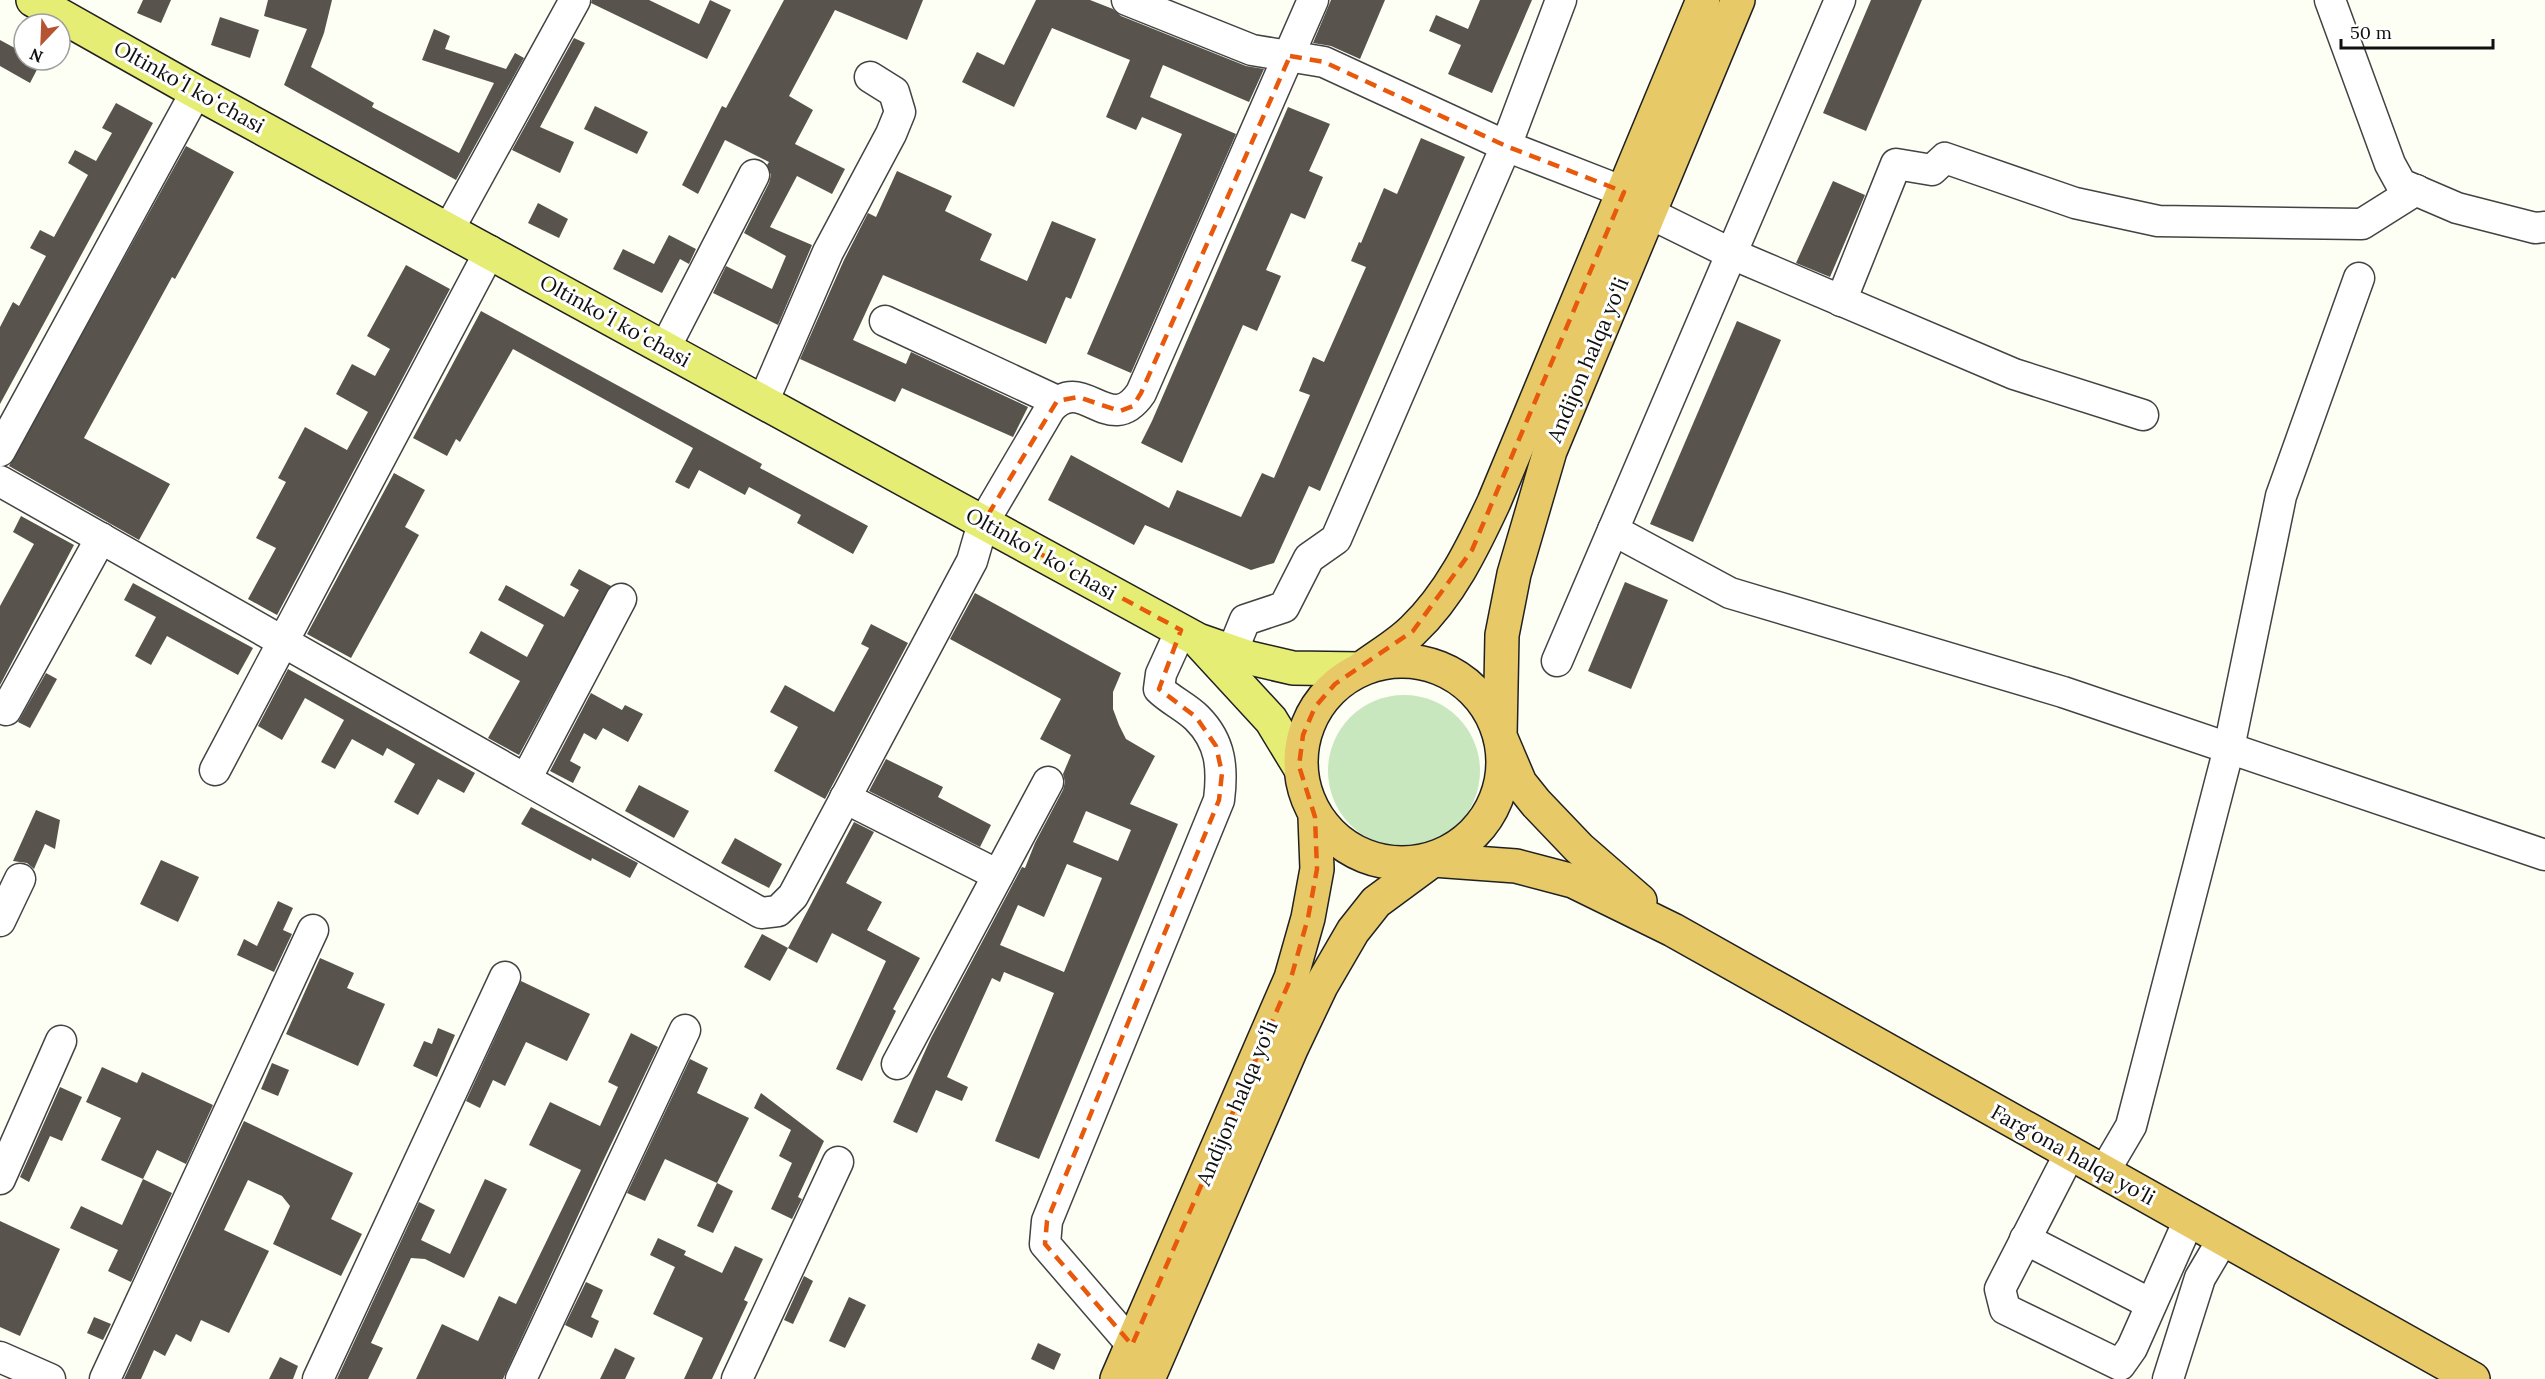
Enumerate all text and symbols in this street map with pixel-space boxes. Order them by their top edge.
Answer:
north arrow [12,12,72,72]
scale bar [2341,12,2492,50]
text: 50 m [2350,21,2392,44]
street label: Oltinkoʻl koʻchasi [109,34,269,139]
text: N [27,44,46,67]
street label: Oltinkoʻl koʻchasi [535,268,695,373]
street label: Andijon halqa yo‘li [1540,273,1635,447]
street label: Oltinkoʻl koʻchasi [961,501,1121,606]
street label: Andijon halqa yo‘li [1189,1016,1284,1190]
street label: Farg‘ona halqa yo‘li [1986,1098,2160,1211]

